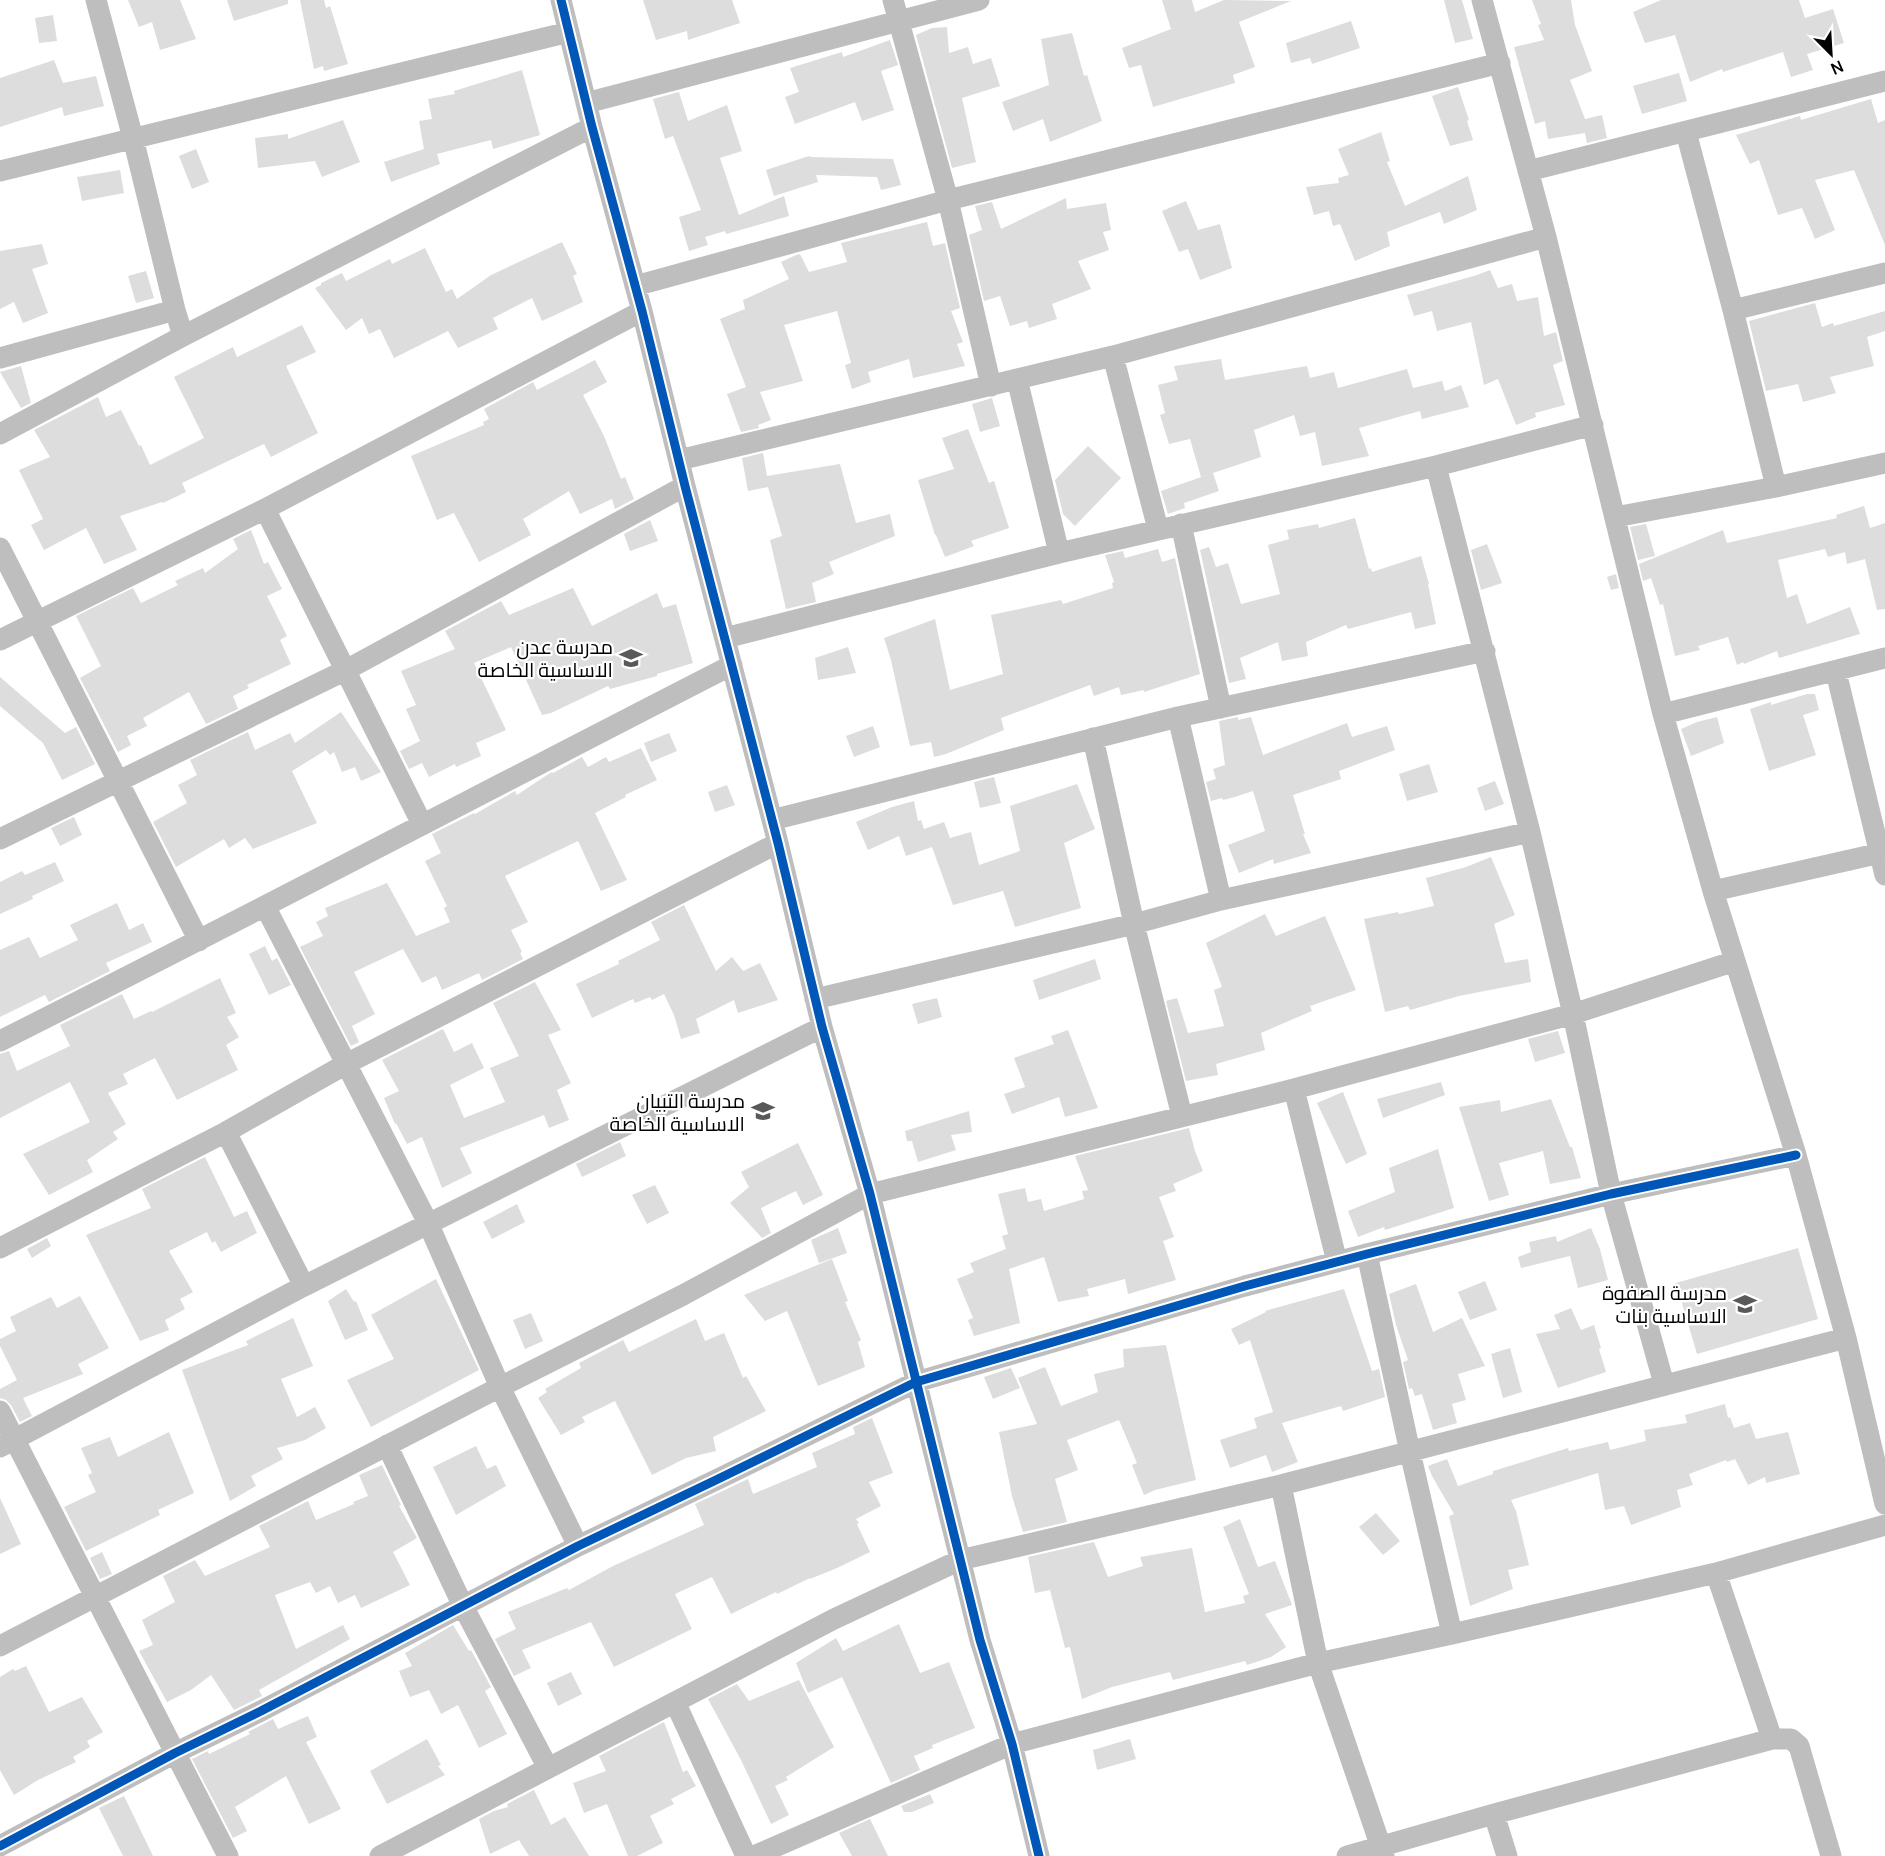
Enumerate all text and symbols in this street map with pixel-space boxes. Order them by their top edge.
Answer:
north arrow [1801,24,1861,84]
text: N [1827,55,1847,80]
place label: مدرسة عدن الاساسية الخاصة [478,633,613,683]
school or university icon: مدرسة عدن الاساسية الخاصة [618,645,644,671]
place label: مدرسة التبيان الاساسية الخاصة [610,1087,745,1137]
school or university icon: مدرسة التبيان الاساسية الخاصة [750,1098,776,1124]
place label: مدرسة الصفوة الاساسية بنات [1602,1279,1727,1329]
school or university icon: مدرسة الصفوة الاساسية بنات [1732,1291,1758,1317]

